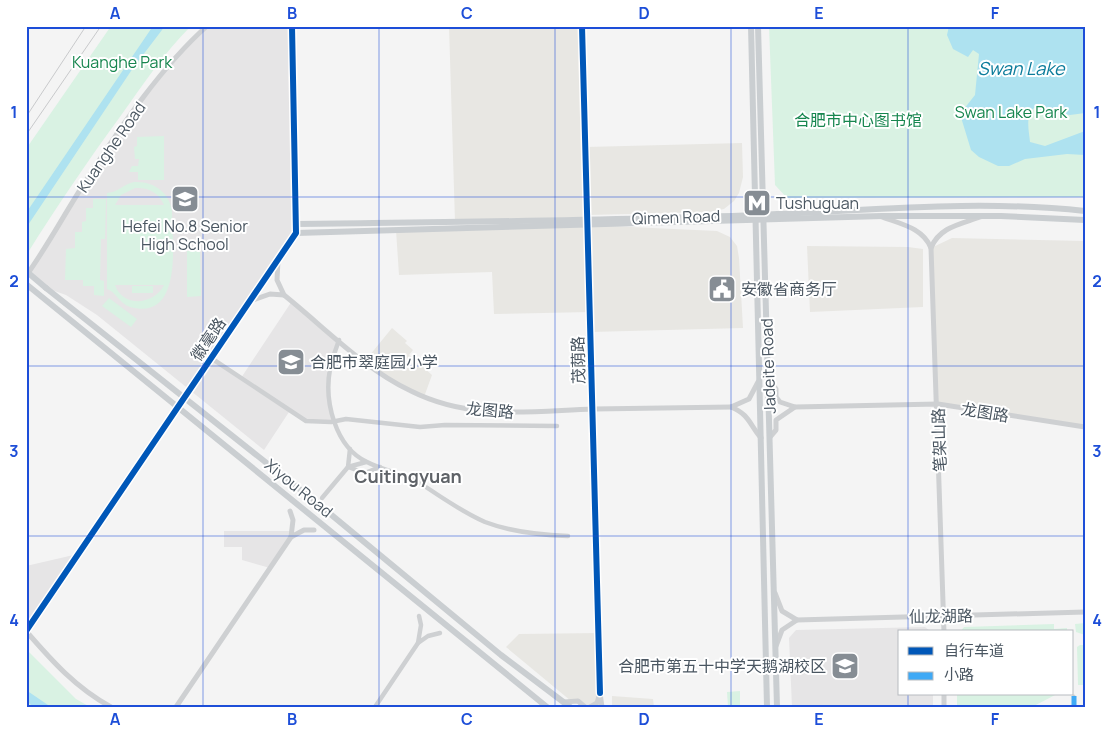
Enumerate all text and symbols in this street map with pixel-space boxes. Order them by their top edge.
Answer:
text: A [110,2,121,24]
text: B [287,2,297,24]
text: C [461,2,473,24]
text: D [638,2,650,24]
text: E [814,2,824,24]
text: F [991,2,1000,24]
park label: Kuanghe Park [72,51,173,73]
water label: Swan Lake [977,56,1066,80]
street label: Kuanghe Road [72,97,150,197]
text: 1 [10,101,18,123]
park label: Swan Lake Park [955,101,1068,123]
text: 1 [1093,101,1101,123]
park label: 合肥市中心图书馆 [794,109,922,131]
school or university icon: Hefei No.8 Senior High School [170,184,200,214]
metro station icon: Tushuguan [742,188,772,218]
place label: Tushuguan [776,192,859,214]
street label: Qimen Road [631,204,721,230]
place label: Hefei No.8 Senior High School [122,215,248,255]
text: 2 [9,270,19,292]
text: 2 [1092,270,1102,292]
public building icon: 安徽省商务厅 [707,274,737,304]
place label: 安徽省商务厅 [741,278,837,300]
street label: 徽毫路 [185,313,231,365]
street label: Jadeite Road [755,318,781,414]
street label: 茂荫路 [567,336,589,384]
school or university icon: 合肥市翠庭园小学 [276,347,306,377]
place label: 合肥市翠庭园小学 [310,351,438,373]
street label: 龙图路 [465,397,515,423]
street label: 龙图路 [960,397,1010,427]
street label: 笔架山路 [927,408,951,472]
text: 3 [9,440,19,462]
text: 3 [1092,440,1102,462]
street label: Xiyou Road [260,454,338,522]
district label: Cuitingyuan [354,464,462,488]
street label: 仙龙湖路 [909,604,973,628]
text: 4 [9,609,19,631]
text: 4 [1092,609,1102,631]
legend [898,630,1074,696]
text: 自行车道 [944,640,1004,661]
school or university icon: 合肥市第五十中学天鹅湖校区 [830,651,860,681]
place label: 合肥市第五十中学天鹅湖校区 [618,655,826,677]
text: 小路 [944,664,974,685]
text: A [110,708,121,730]
text: B [287,708,297,730]
text: C [461,708,473,730]
text: D [638,708,650,730]
text: E [814,708,824,730]
text: F [991,708,1000,730]

